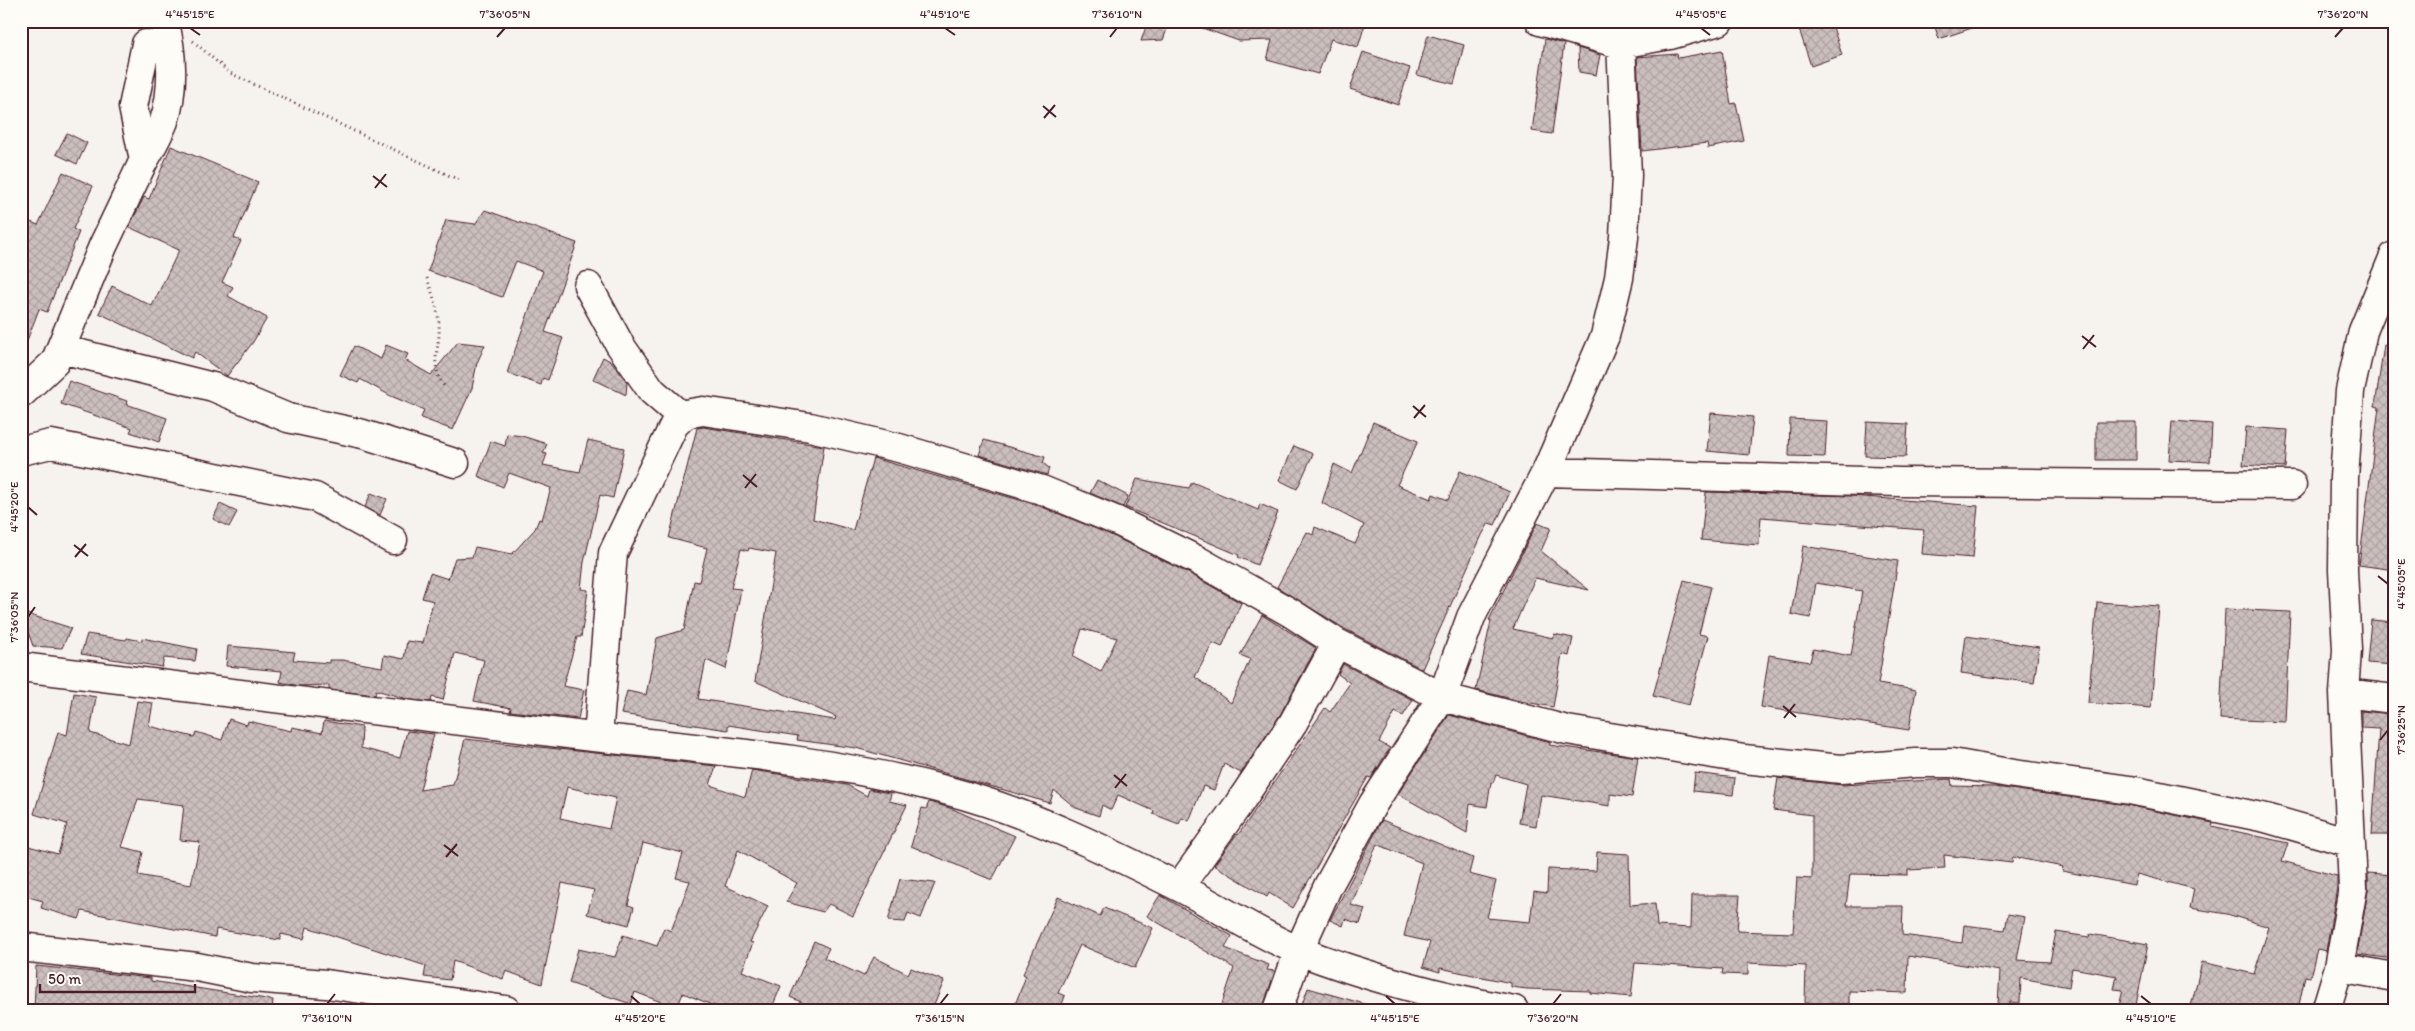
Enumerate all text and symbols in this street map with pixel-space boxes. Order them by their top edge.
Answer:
text: 4°45'15"E [165,7,215,21]
text: 7°36'05"N [480,7,530,21]
text: 4°45'10"E [920,7,971,21]
text: 7°36'10"N [1092,7,1142,21]
text: 4°45'05"E [1675,7,1727,21]
text: 7°36'20"N [2318,7,2368,21]
text: 4°45'20"E [7,481,21,533]
text: 4°45'05"E [2394,558,2408,610]
text: 7°36'05"N [7,592,21,642]
text: 7°36'25"N [2394,705,2408,755]
scale bar [40,961,195,993]
text: 50 m [48,970,81,988]
text: 7°36'10"N [302,1011,352,1025]
text: 4°45'20"E [614,1011,666,1025]
text: 7°36'15"N [916,1011,964,1025]
text: 4°45'15"E [1370,1011,1420,1025]
text: 7°36'20"N [1528,1011,1578,1025]
text: 4°45'10"E [2126,1011,2177,1025]

